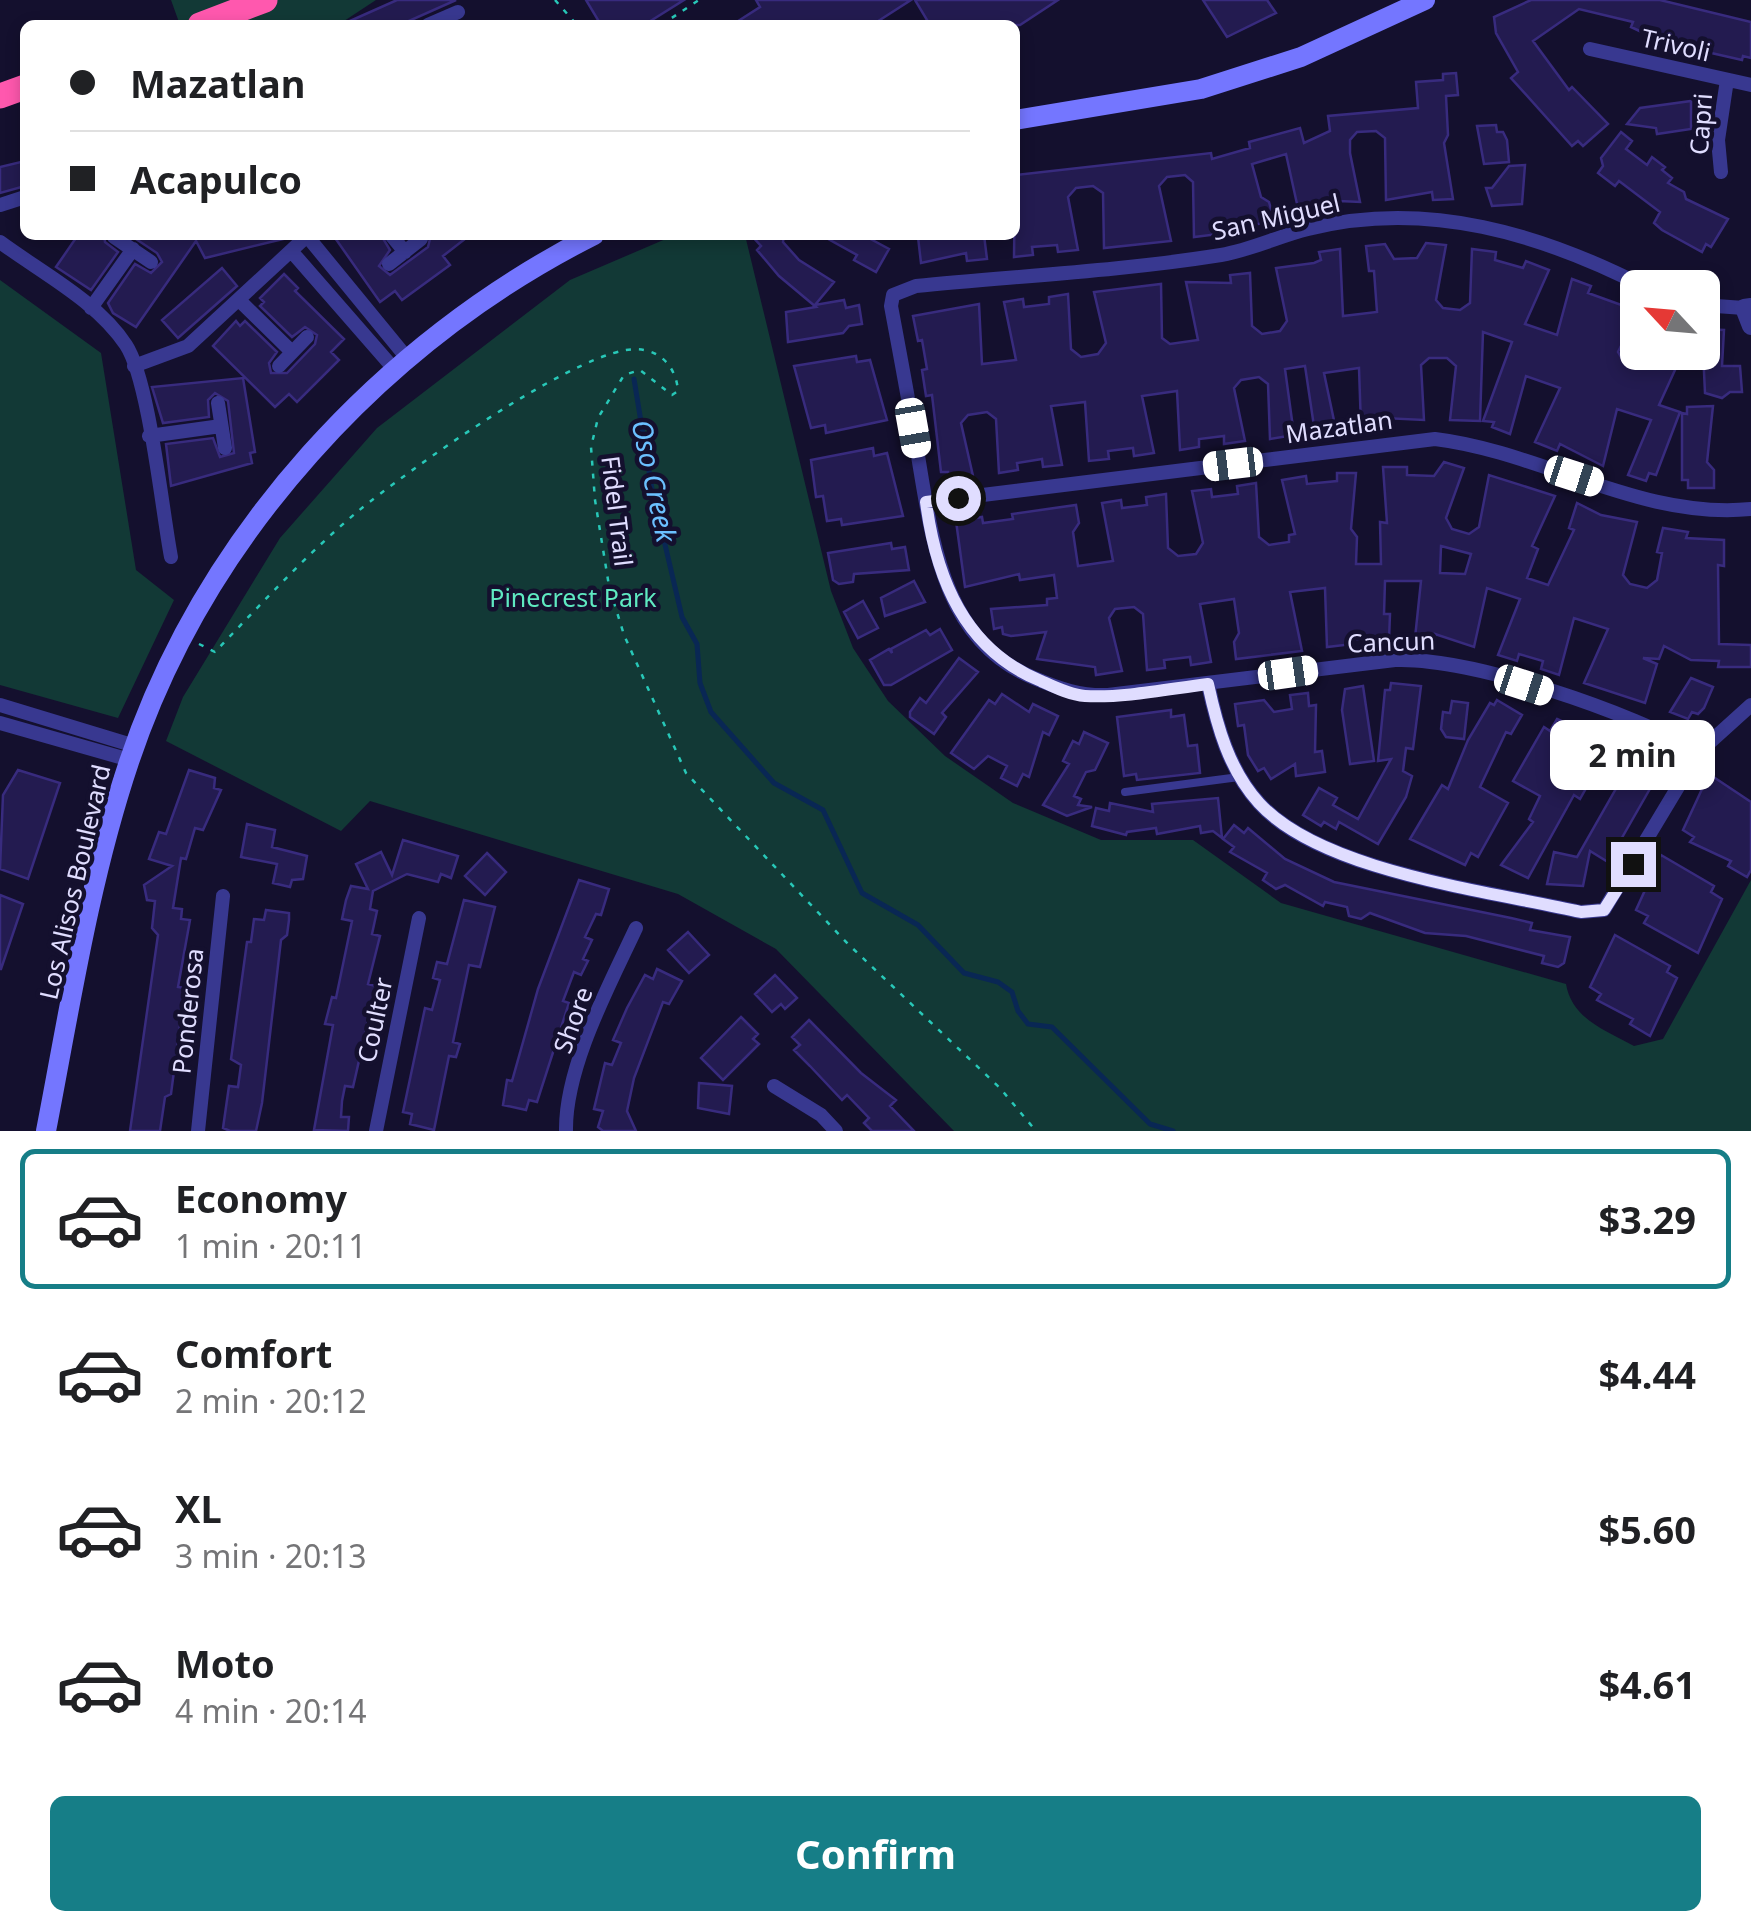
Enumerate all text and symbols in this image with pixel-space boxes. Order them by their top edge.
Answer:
street label: Trivoli [1638,20,1714,68]
text: Mazatlan [130,57,305,109]
street label: Capri [1681,92,1719,156]
text: Acapulco [130,153,302,205]
street label: San Miguel [1209,185,1343,247]
north arrow [1620,270,1720,370]
map controls [1620,270,1720,370]
car [893,396,933,460]
street label: Mazatlan [1283,402,1394,450]
water label: Oso Creek [623,416,687,547]
car [1201,445,1265,483]
car [1541,452,1607,500]
street label: Fidel Trail [594,454,642,568]
route start [936,476,981,521]
park label: Pinecrest Park [489,580,657,614]
street label: Cancun [1346,622,1436,660]
car [1256,654,1320,692]
car [1491,661,1557,709]
callout: 2 min [1550,719,1716,789]
text: 2 min [1588,733,1677,776]
street label: Los Alisos Boulevard [30,761,118,1003]
route end [1611,842,1656,887]
street label: Ponderosa [164,946,211,1075]
street label: Coulter [348,974,400,1066]
street label: Shore [544,982,600,1058]
text: Economy [175,1172,347,1224]
icon: car [55,1174,145,1264]
text: $3.29 [1598,1193,1696,1245]
text: 1 min · 20:11 [175,1224,367,1267]
text: Comfort [175,1327,332,1379]
icon: car [55,1329,145,1419]
text: $4.44 [1598,1348,1696,1400]
text: 2 min · 20:12 [175,1379,367,1422]
text: XL [175,1482,222,1534]
icon: car [55,1484,145,1574]
text: $5.60 [1598,1503,1696,1555]
text: 3 min · 20:13 [175,1534,367,1577]
text: Moto [175,1637,275,1689]
icon: car [55,1639,145,1729]
text: $4.61 [1598,1658,1696,1710]
text: 4 min · 20:14 [175,1689,367,1732]
button: Confirm [50,1796,1701,1911]

